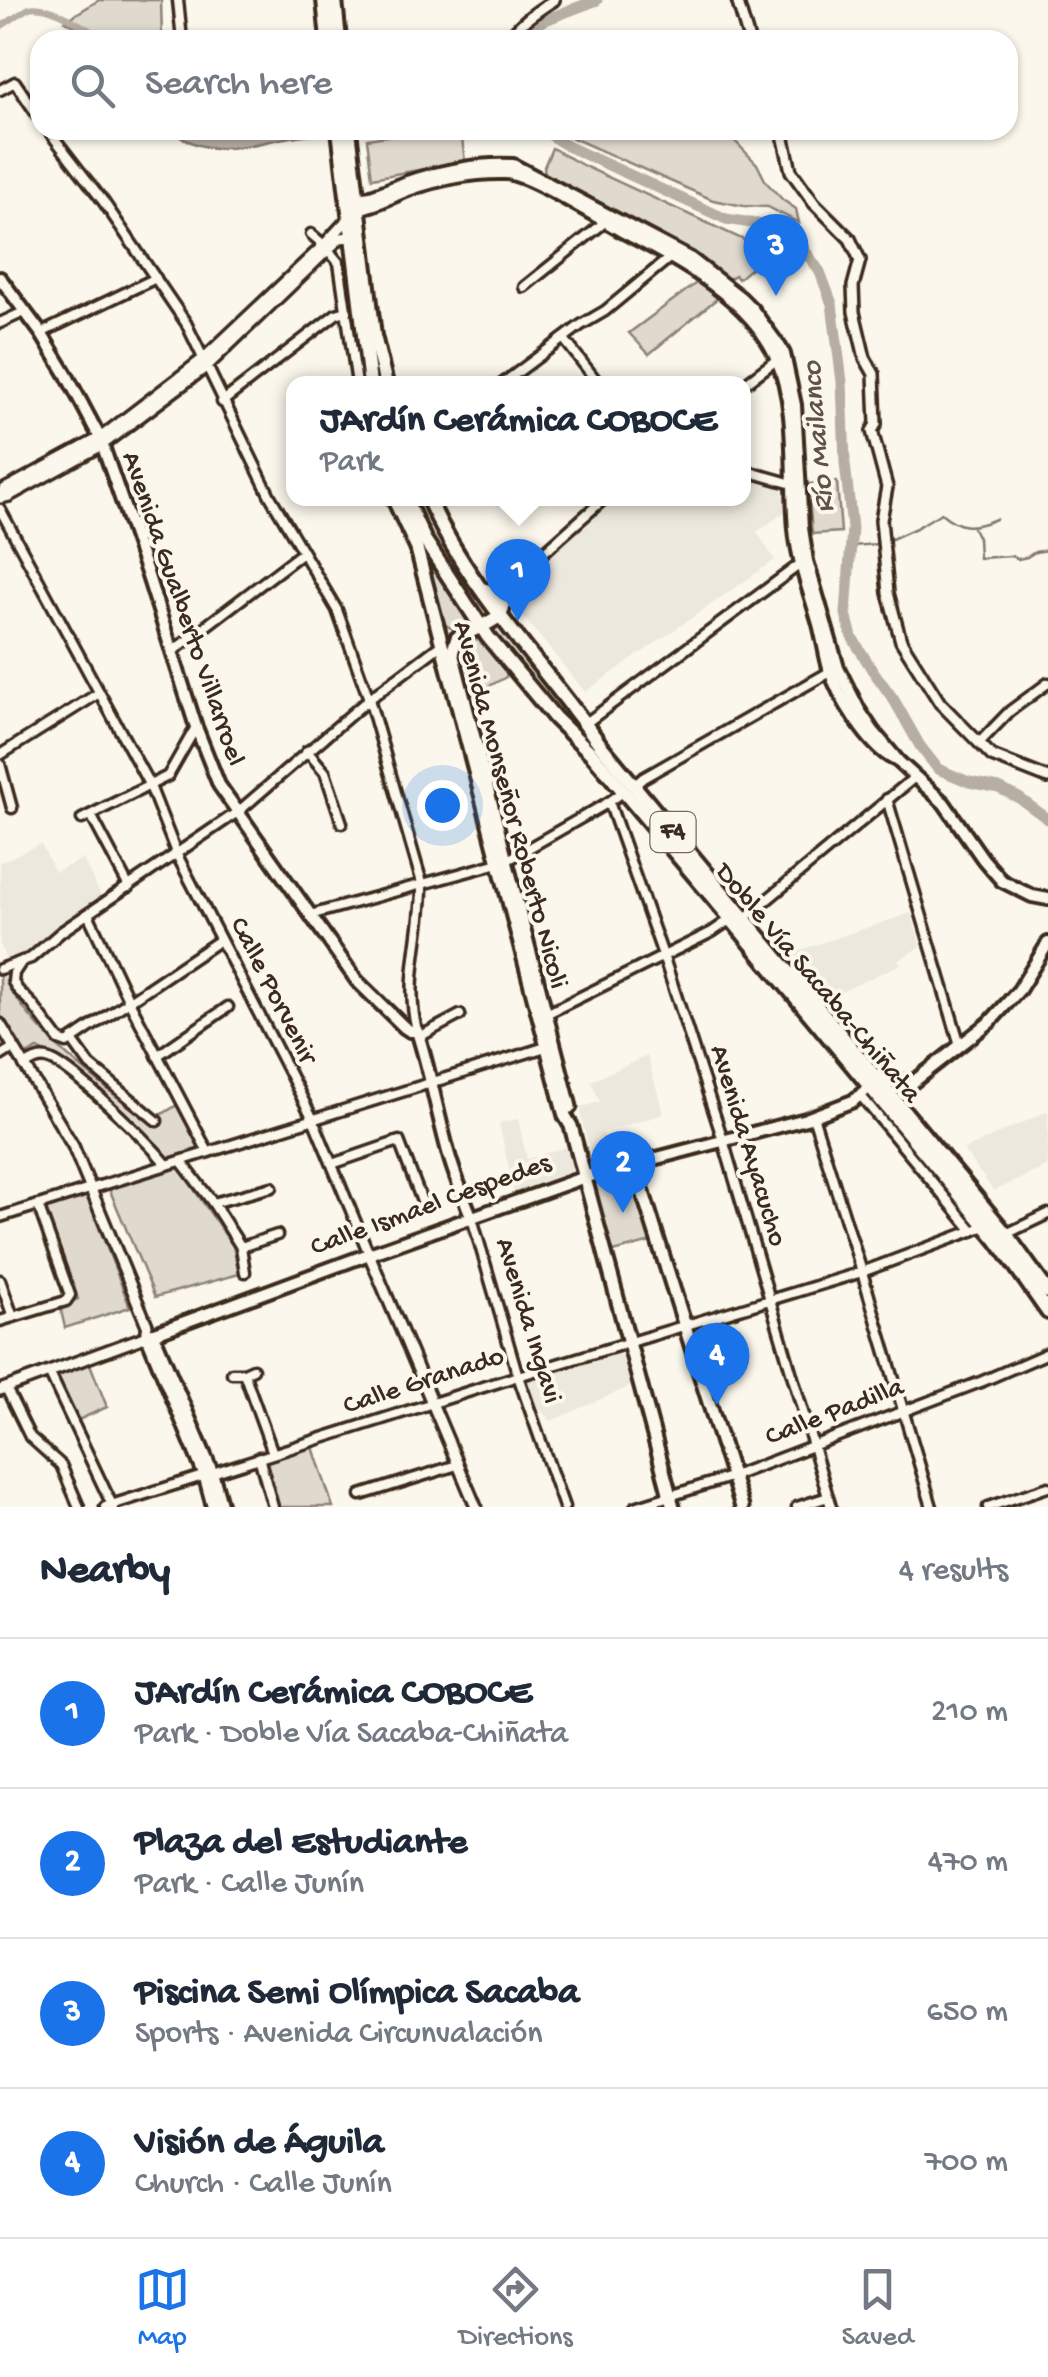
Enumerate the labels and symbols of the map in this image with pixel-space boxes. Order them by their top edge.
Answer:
pin: 3 [744,214,808,296]
water label: Río Mailanco [796,358,844,514]
street label: Avenida Gualberto Villarroel [113,448,251,770]
pin: 1 [486,538,550,621]
street label: Avenida Monseñor Roberto Nicoli [444,618,574,992]
your location [417,780,468,831]
road number: F4 [650,812,696,852]
street label: Doble Vía Sacaba-Chiñata [706,856,928,1112]
street label: Calle Porvenir [221,912,324,1072]
street label: Avenida Ayacucho [701,1041,793,1251]
pin: 2 [590,1130,656,1213]
street label: Calle Ismael Cespedes [306,1147,556,1265]
street label: Avenida Ingavi [486,1234,568,1408]
pin: 4 [684,1322,750,1405]
street label: Calle Granado [339,1340,509,1424]
street label: Calle Padilla [761,1371,910,1454]

